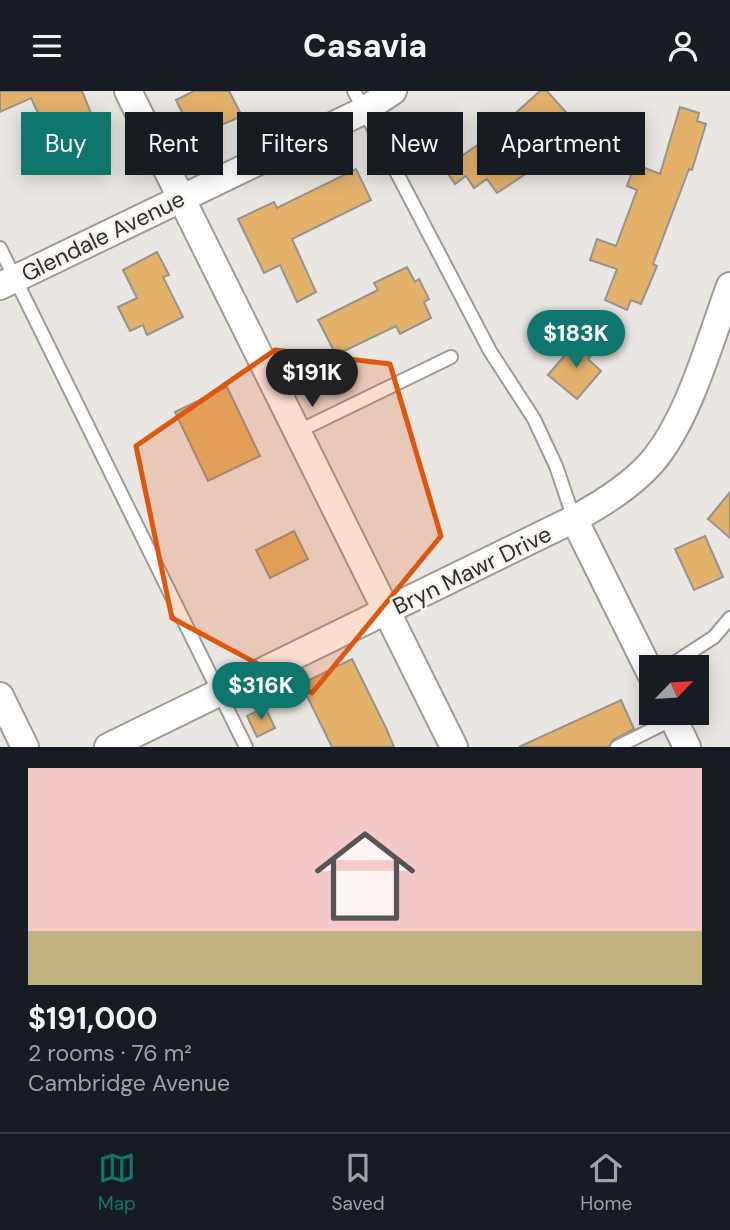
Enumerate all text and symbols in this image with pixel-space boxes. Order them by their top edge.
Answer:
text: Casavia [303,25,427,67]
icon: menu [28,27,66,65]
icon: person [664,27,702,65]
chip: Buy [21,112,111,175]
chip: Rent [125,112,223,175]
chip: Filters [237,112,353,175]
chip: New [367,112,463,175]
chip: Apartment [477,112,645,175]
street label: Glendale Avenue [16,183,190,289]
pin: $183K [527,310,625,370]
text: $183K [543,318,609,348]
pin: $191K [263,349,361,409]
text: $191K [282,357,342,387]
street label: Bryn Mawr Drive [388,519,556,621]
north arrow [639,655,709,725]
map controls [639,655,709,725]
pin: $316K [212,663,310,722]
text: $316K [228,670,294,700]
icon: home [302,813,428,939]
text: $191,000 [28,999,158,1038]
text: 2 rooms · 76 m² [28,1038,192,1068]
text: Cambridge Avenue [28,1068,230,1098]
tab: Map [98,1149,136,1216]
tab: Saved [332,1149,385,1216]
tab: Home [580,1149,632,1216]

